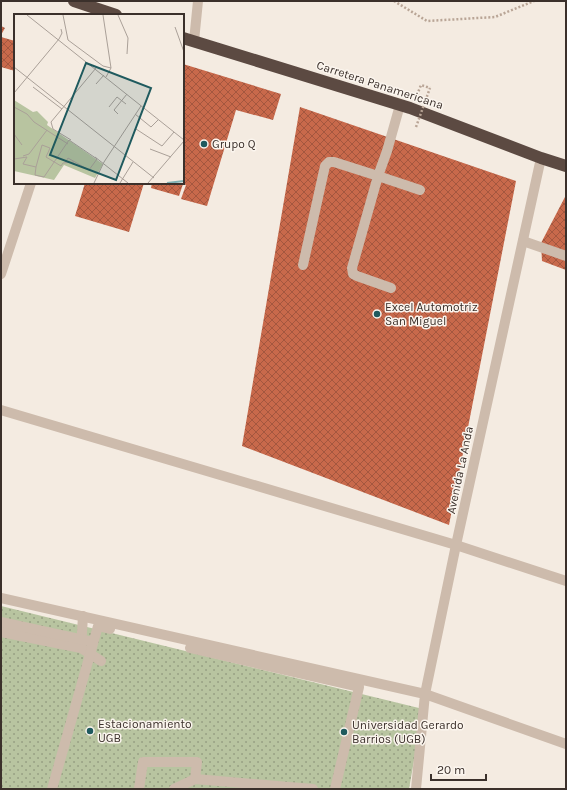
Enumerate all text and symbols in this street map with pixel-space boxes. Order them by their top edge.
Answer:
inset map [14,14,184,184]
street label: Carretera Panamericana [315,58,445,112]
place label: Grupo Q [212,137,256,151]
marker: Grupo Q [199,139,209,149]
place label: Excel Automotriz San Miguel [385,300,478,328]
marker: Excel Automotriz San Miguel [372,309,382,319]
street label: Avenida La Anda [444,425,476,515]
place label: Estacionamiento UGB [98,717,192,745]
place label: Universidad Gerardo Barrios (UGB) [352,718,464,746]
marker: Estacionamiento UGB [85,726,95,736]
marker: Universidad Gerardo Barrios (UGB) [339,727,349,737]
scale bar [431,756,486,782]
text: 20 m [437,763,465,777]

